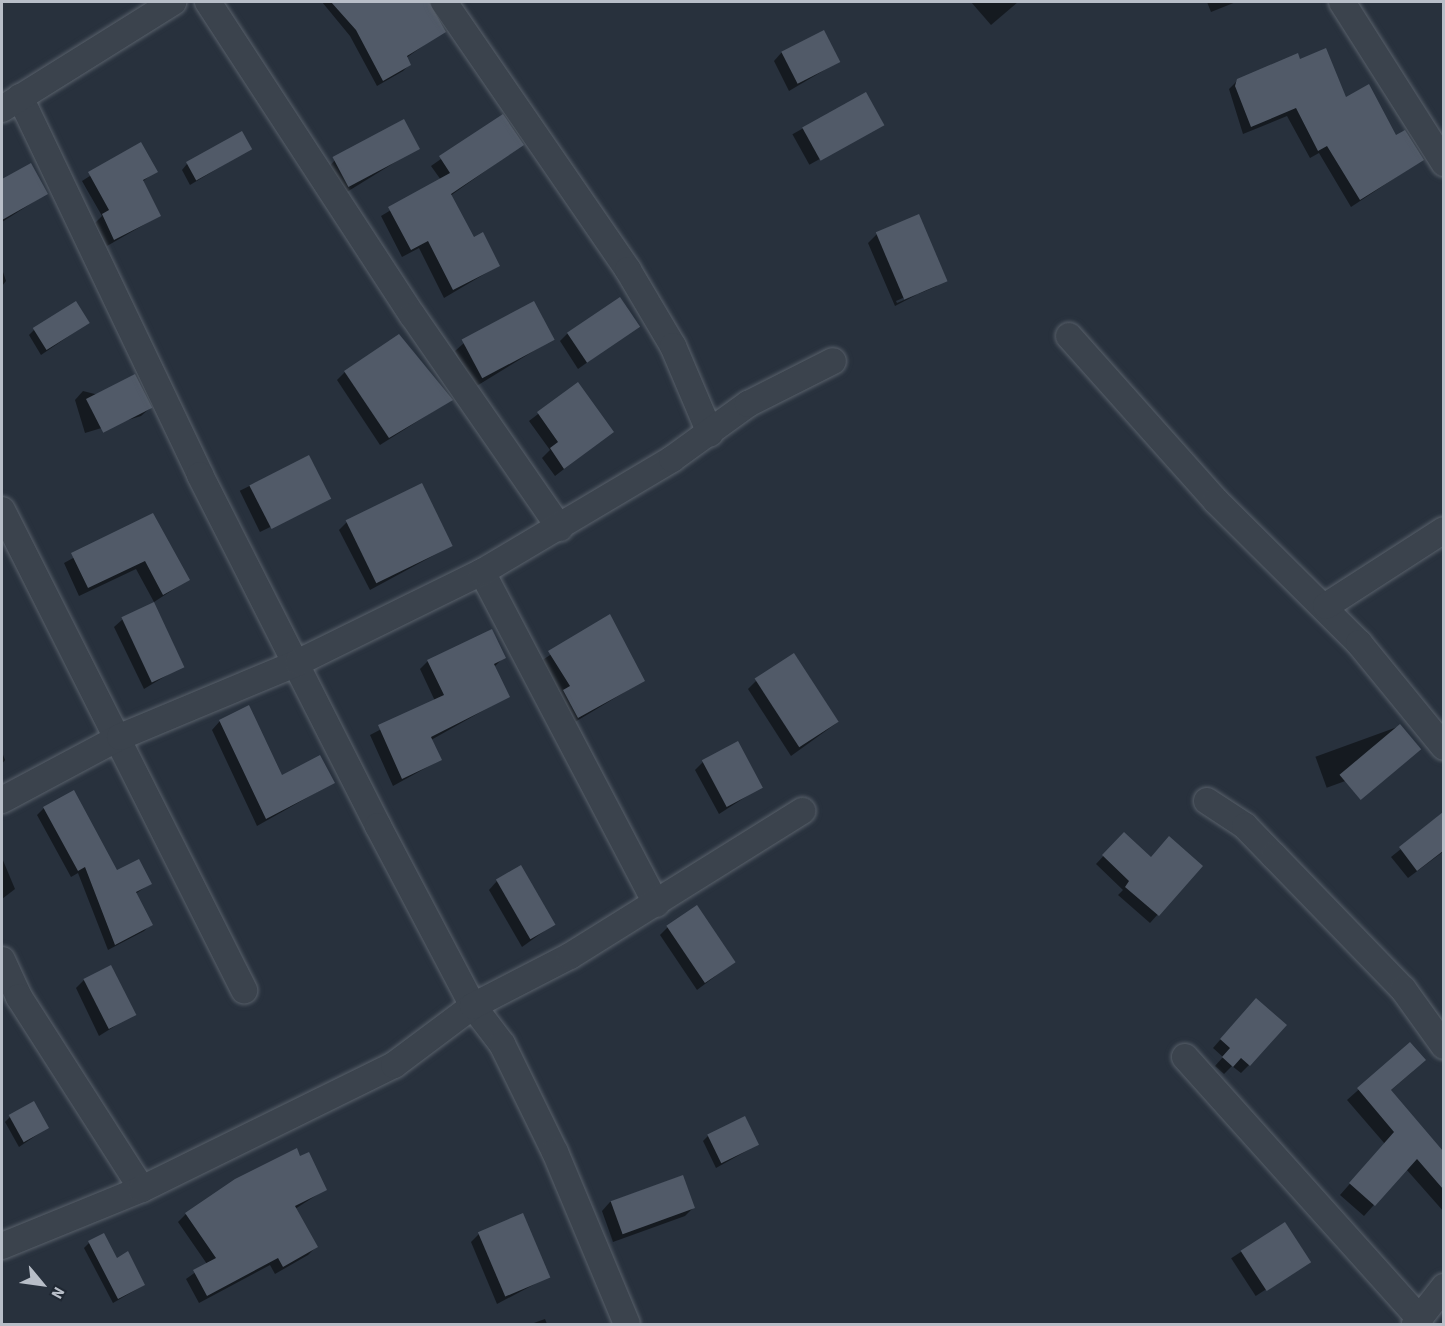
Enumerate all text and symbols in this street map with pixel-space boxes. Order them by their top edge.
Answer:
north arrow [12,1254,72,1314]
text: N [46,1283,70,1303]

